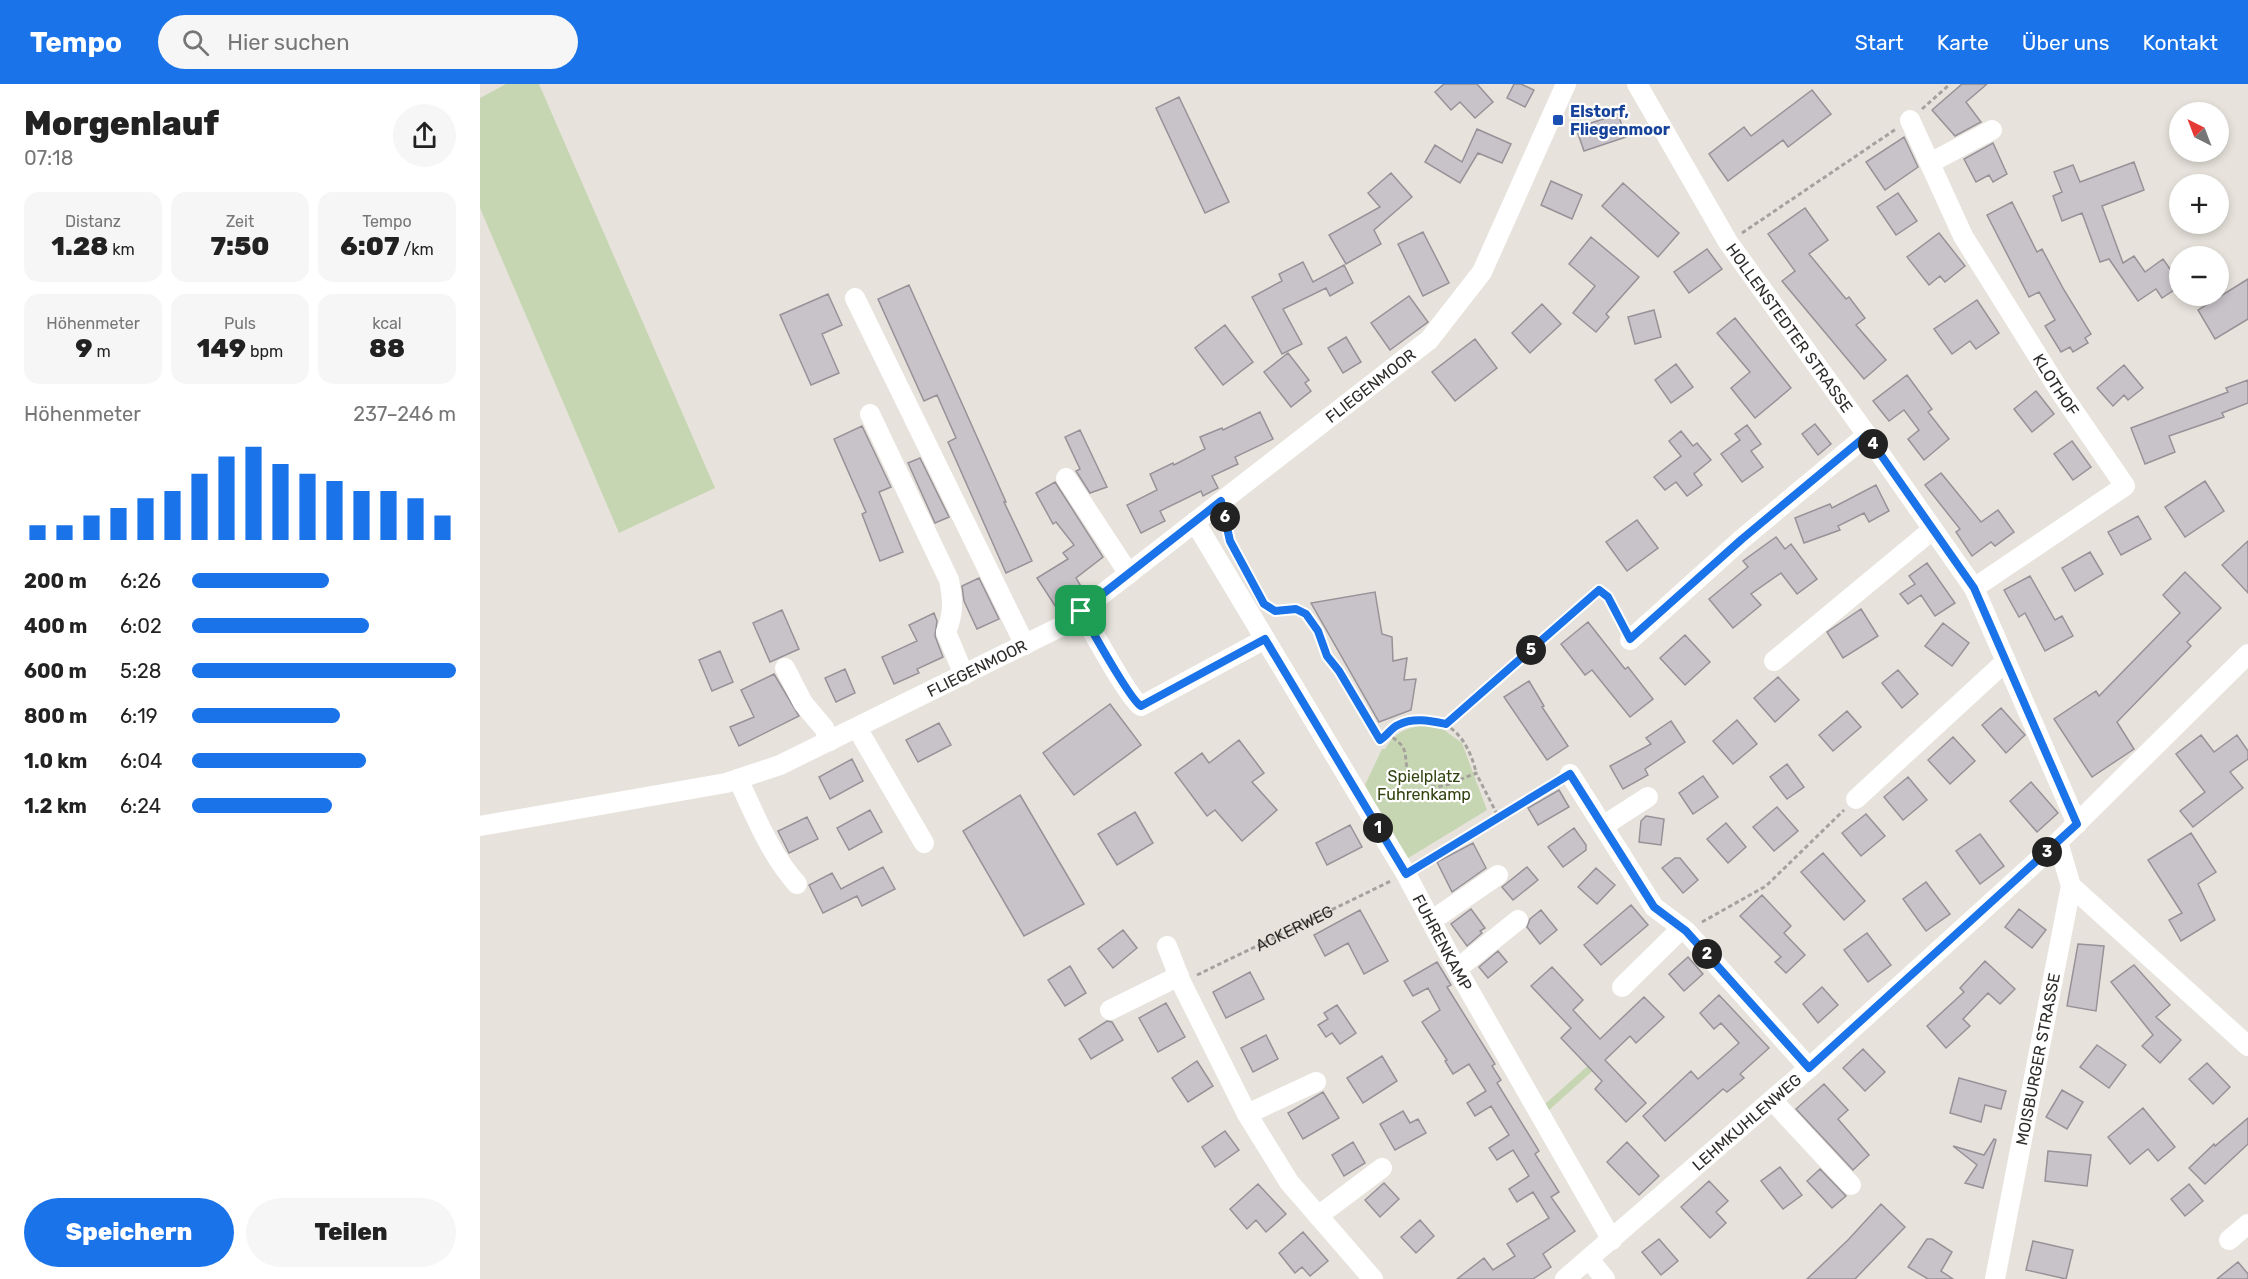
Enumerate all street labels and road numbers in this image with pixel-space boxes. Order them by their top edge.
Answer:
street label: HOLLENSTEDTER STRASSE [1722,239,1857,416]
street label: FLIEGENMOOR [1322,345,1419,427]
street label: KLOTHOF [2029,350,2083,419]
street label: FLIEGENMOOR [924,635,1030,701]
street label: FUHRENKAMP [1409,891,1477,994]
street label: ACKERWEG [1252,901,1336,955]
street label: MOISBURGER STRASSE [2012,971,2063,1147]
street label: LEHMKUHLENWEG [1688,1070,1805,1174]

